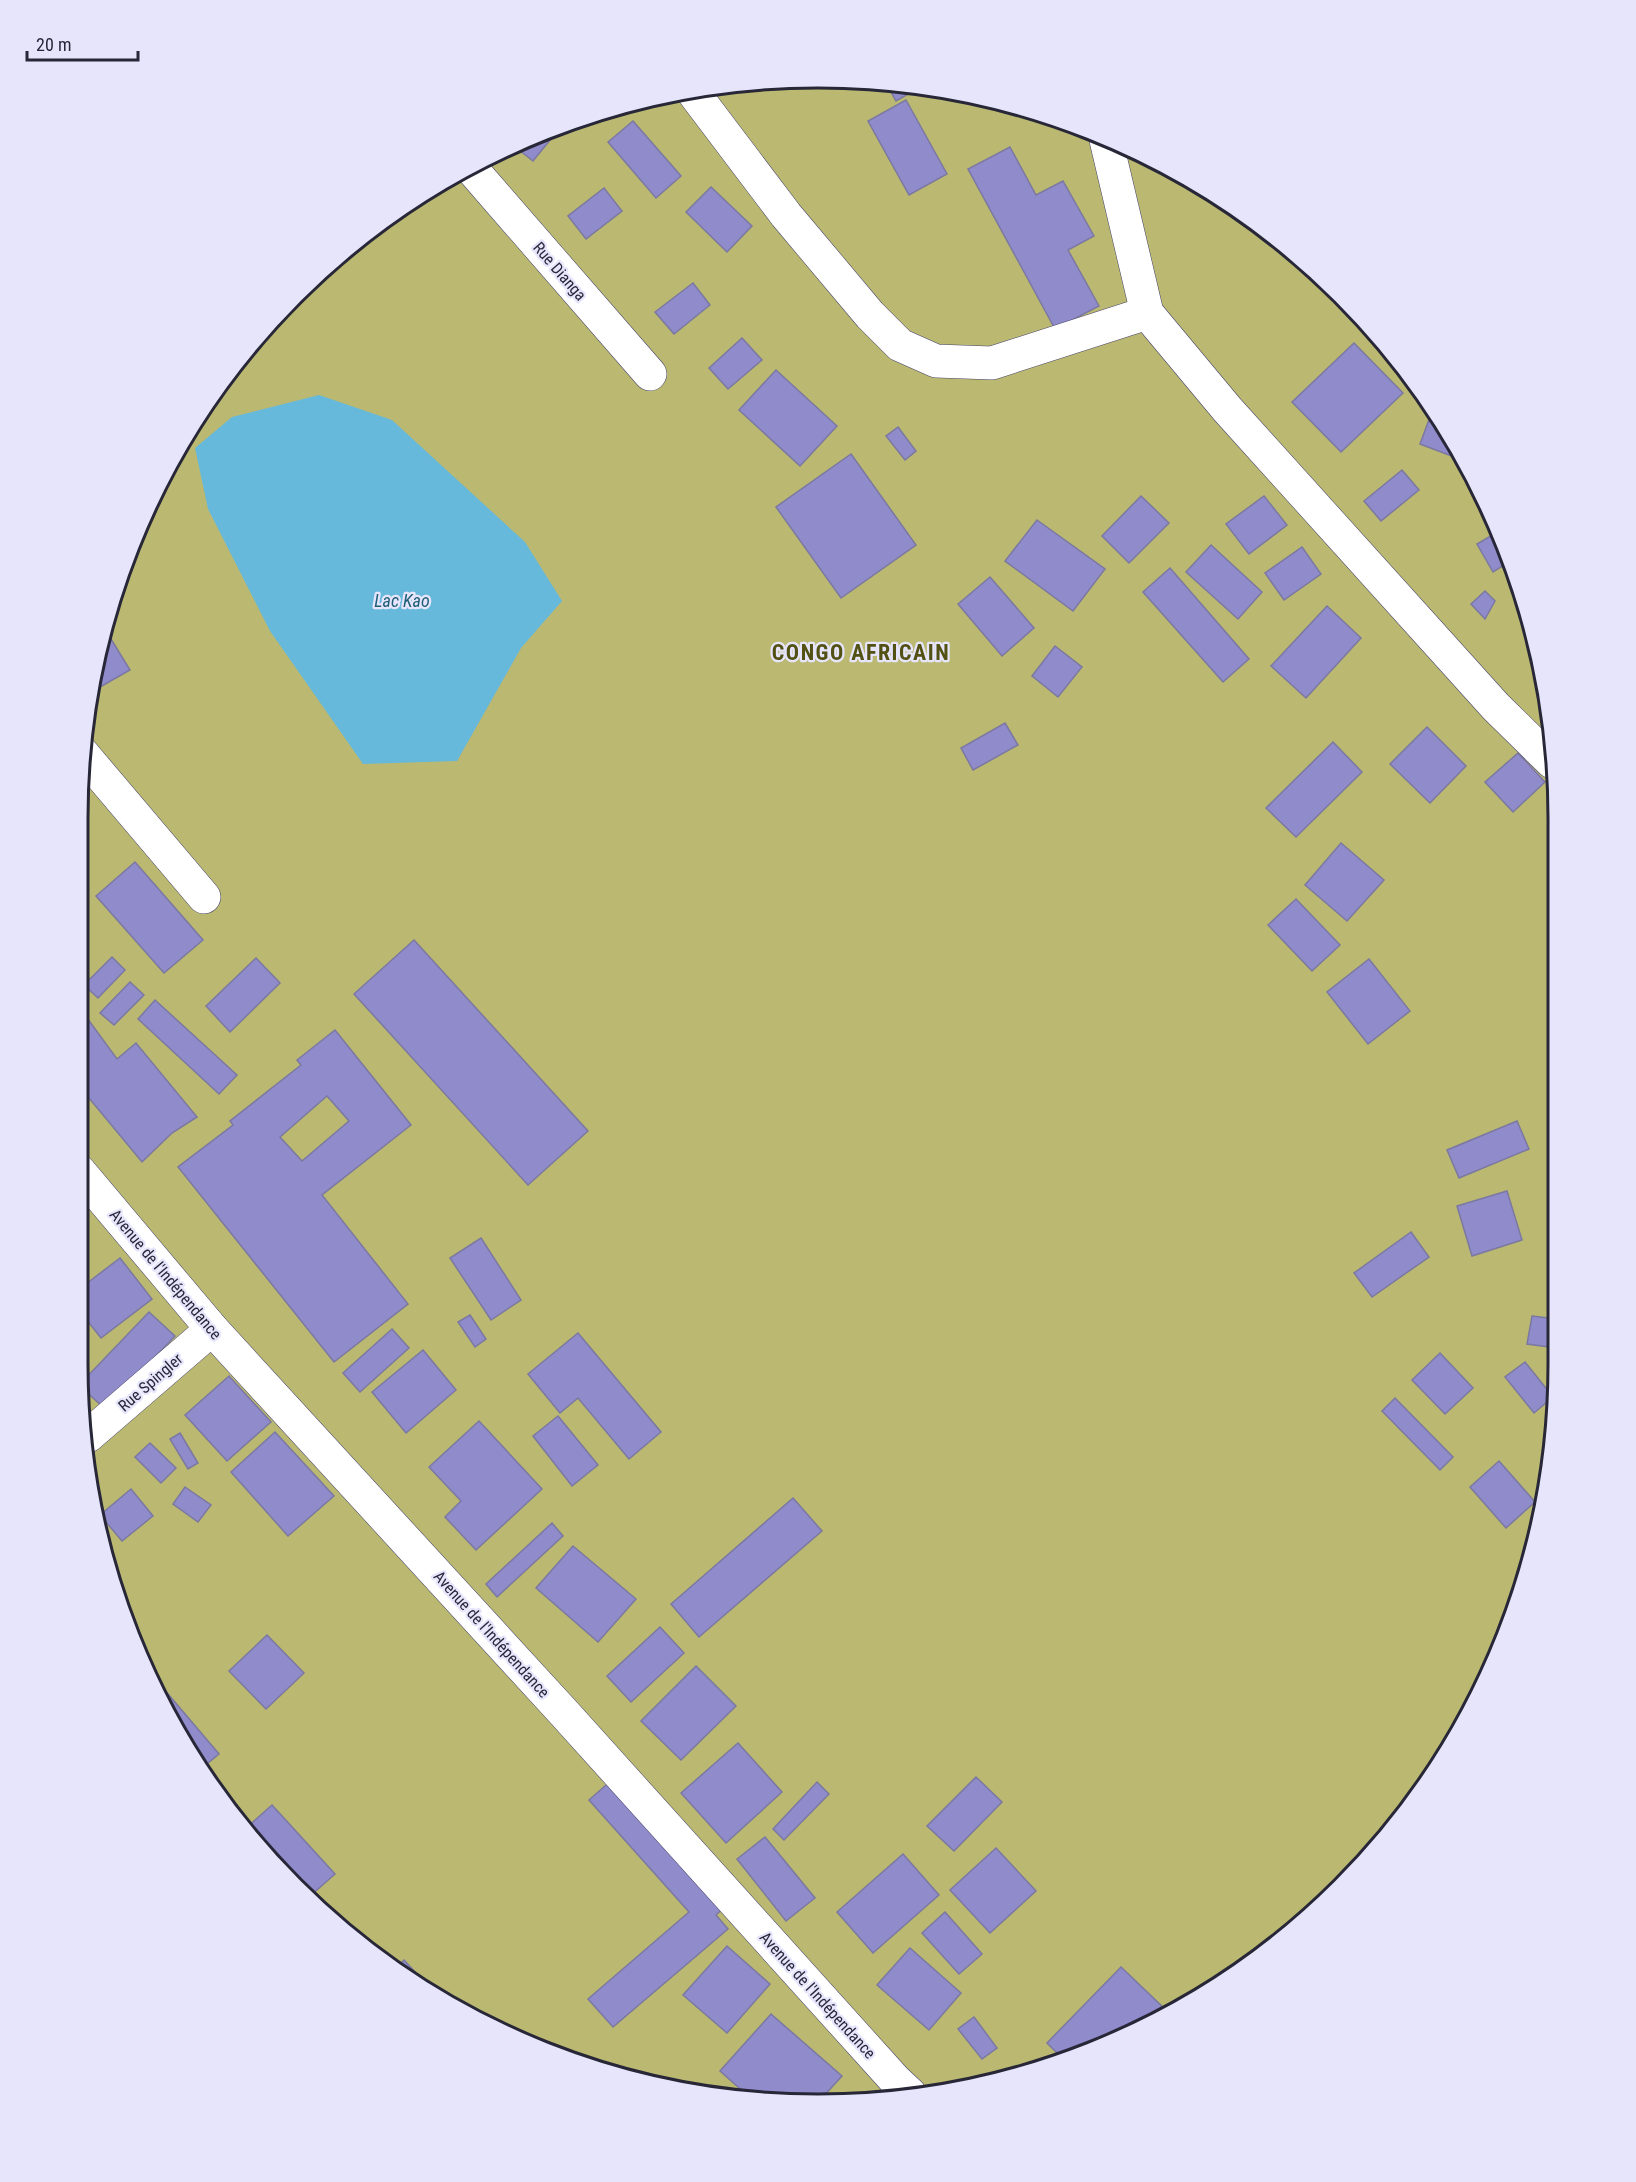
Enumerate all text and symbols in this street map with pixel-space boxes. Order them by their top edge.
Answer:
scale bar [27,24,138,62]
text: 20 m [36,34,71,55]
street label: Rue Dianga [529,238,590,304]
water label: Lac Kao [374,590,430,611]
district label: CONGO AFRICAIN [772,640,950,665]
street label: Avenue de l'Indépendance [106,1205,226,1343]
street label: Rue Spingler [114,1349,186,1415]
street label: Avenue de l'Indépendance [430,1567,554,1702]
street label: Avenue de l'Indépendance [756,1928,880,2063]

